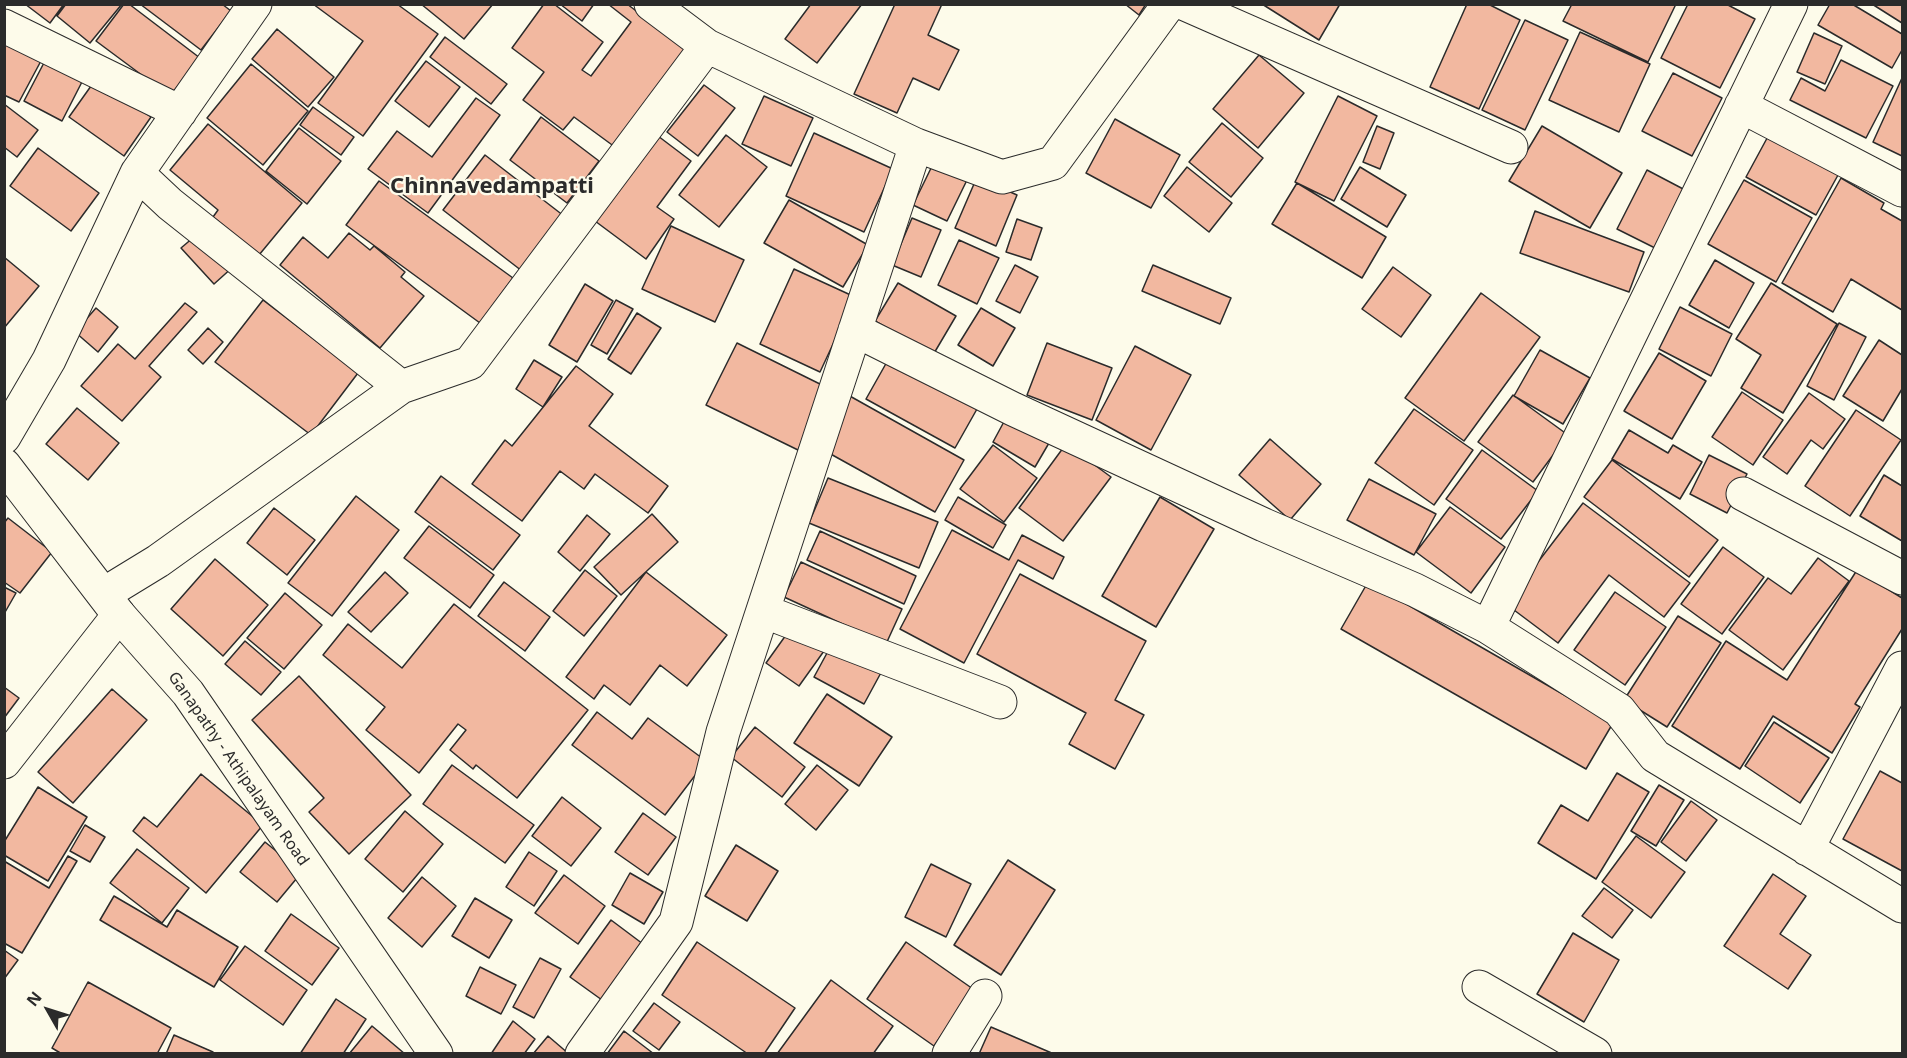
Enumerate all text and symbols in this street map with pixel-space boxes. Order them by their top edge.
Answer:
district label: Chinnavedampatti [390,174,594,200]
street label: Ganapathy - Athipalayam Road [164,668,312,870]
north arrow [18,980,78,1040]
text: N [21,987,47,1011]

